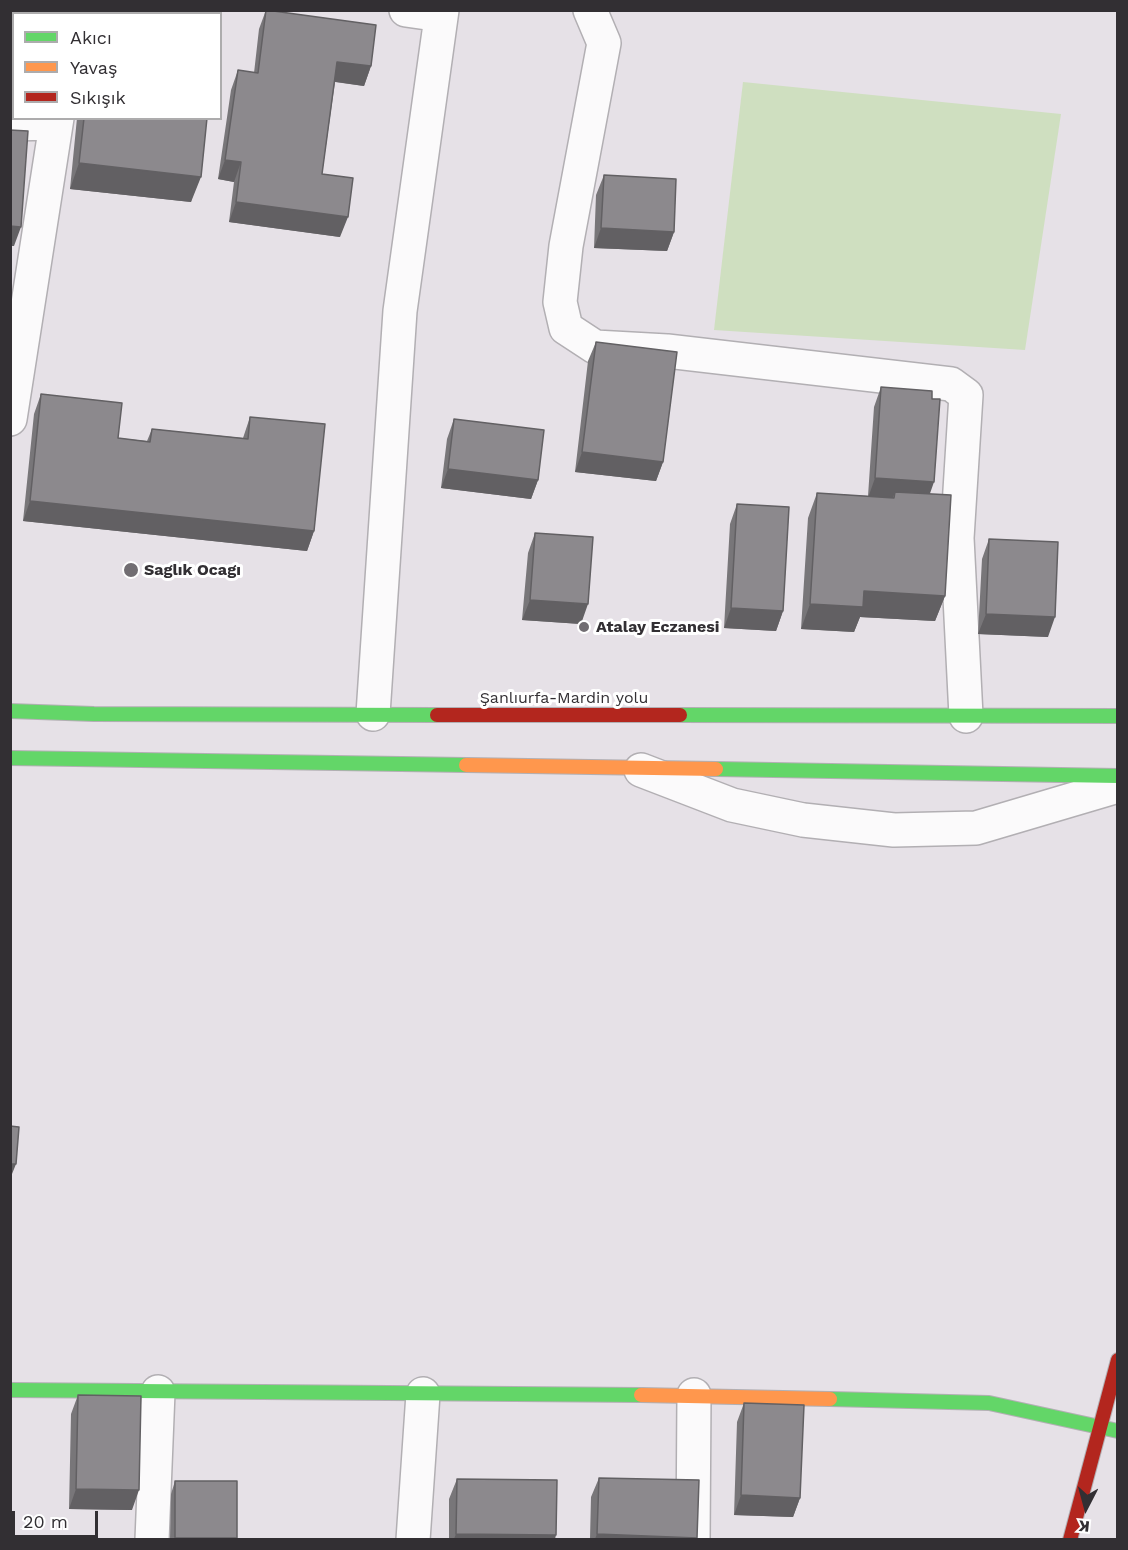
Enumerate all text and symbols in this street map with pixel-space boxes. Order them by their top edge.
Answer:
legend [12,12,222,120]
text: Akıcı [70,27,112,48]
text: Yavaş [70,57,117,78]
text: Sıkışık [70,87,126,108]
place label: Saglık Ocagı [144,560,241,580]
marker: Saglık Ocagı [122,561,140,579]
place label: Atalay Eczanesi [596,617,719,637]
marker: Atalay Eczanesi [577,620,591,634]
street label: Şanlıurfa-Mardin yolu [480,688,648,708]
north arrow [1056,1478,1116,1538]
scale bar [15,1499,100,1537]
text: 20 m [23,1511,68,1532]
text: K [1078,1516,1091,1536]

